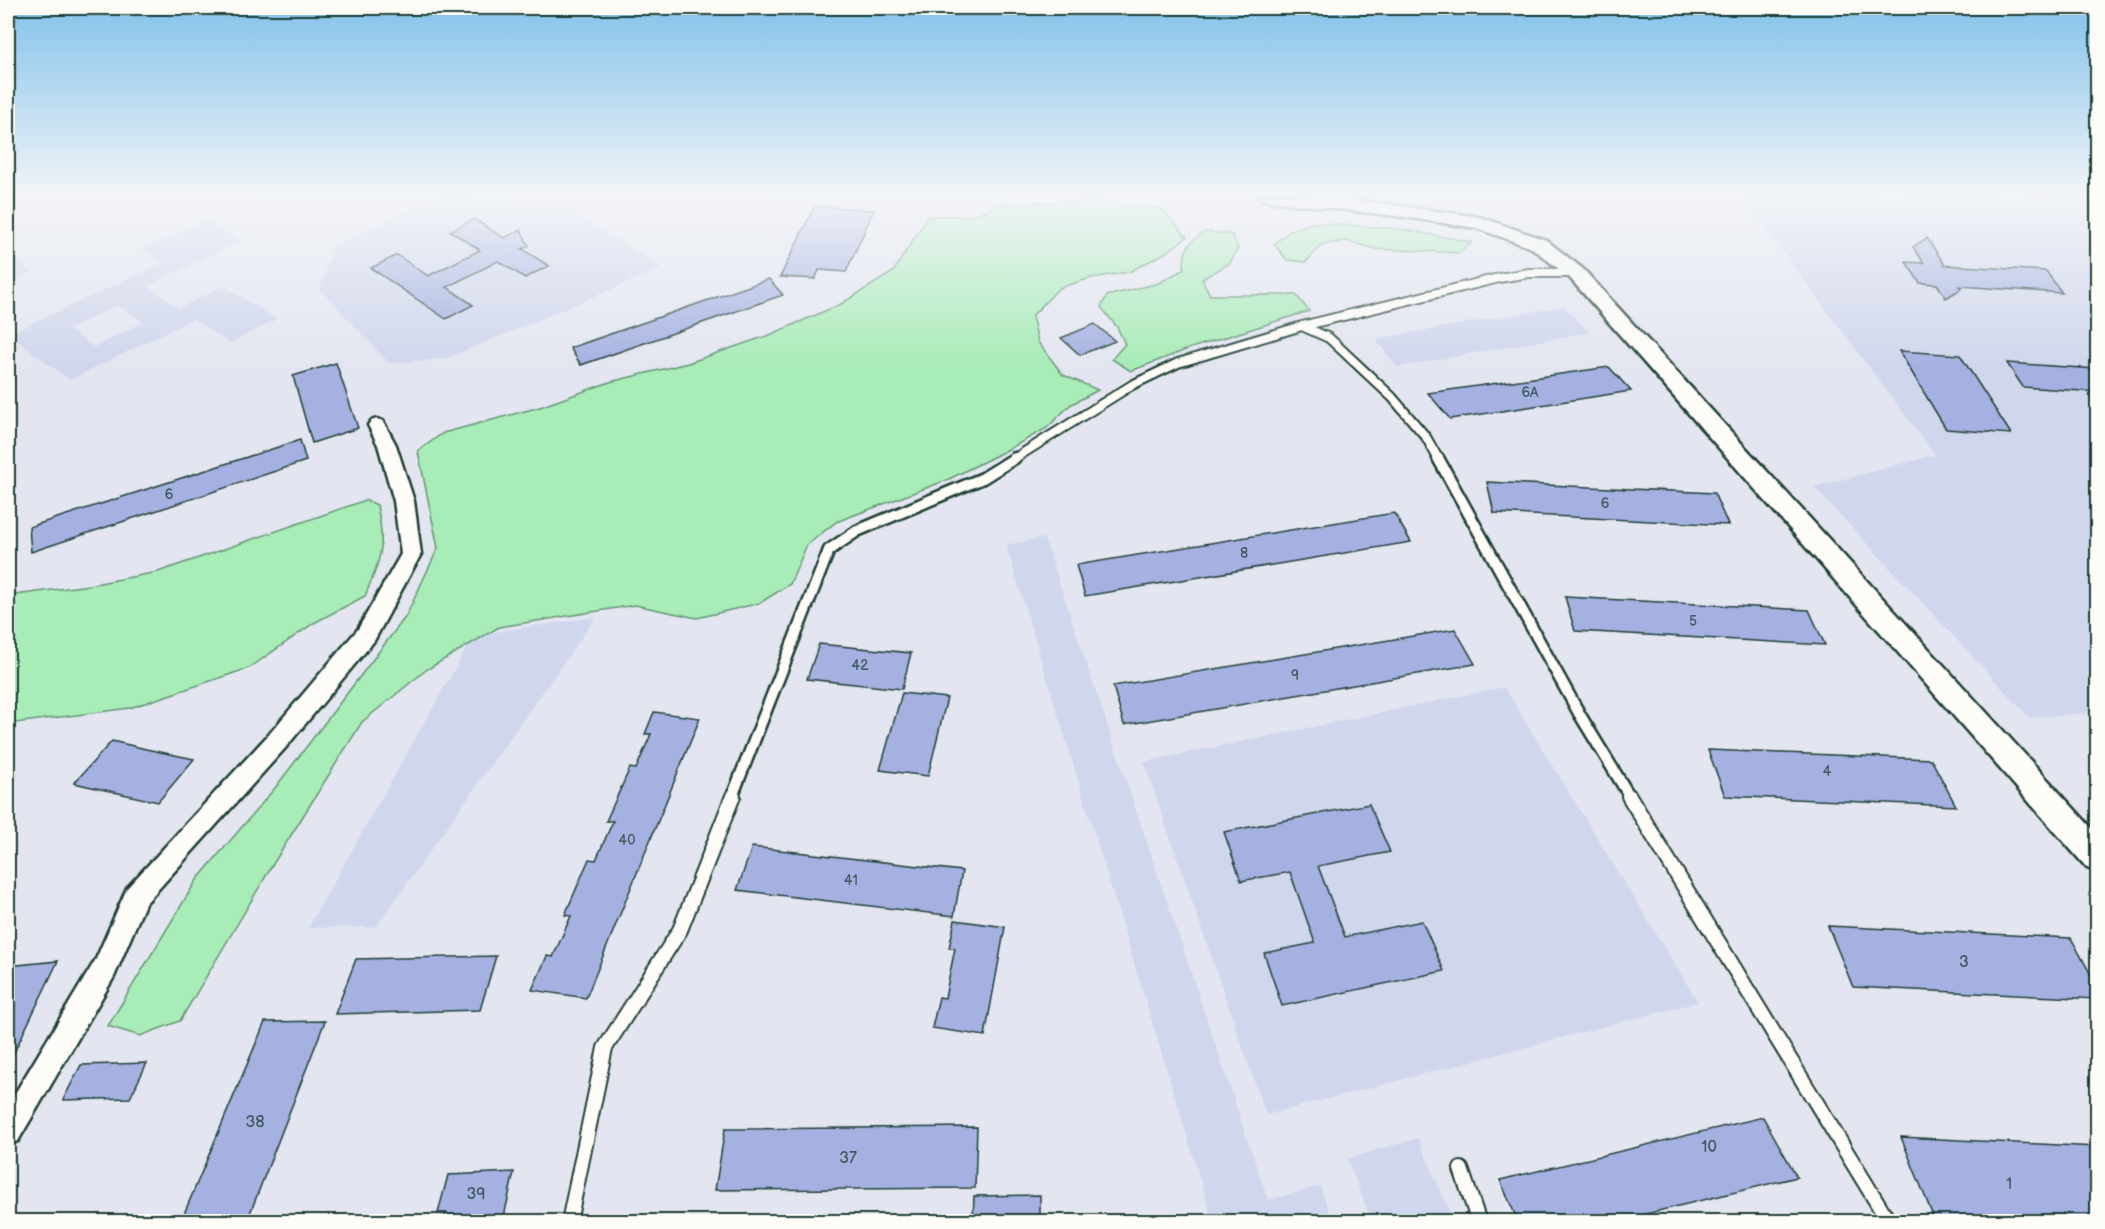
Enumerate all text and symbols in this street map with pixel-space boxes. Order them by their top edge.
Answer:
house number: 6А [1521,384,1539,401]
house number: 6 [165,486,174,503]
house number: 6 [1601,495,1610,512]
house number: 8 [1240,545,1248,562]
house number: 5 [1689,613,1697,630]
house number: 42 [852,657,869,674]
house number: 9 [1291,667,1299,684]
house number: 4 [1823,763,1832,780]
house number: 40 [619,832,635,849]
house number: 41 [844,872,858,889]
house number: 3 [1959,953,1969,972]
house number: 38 [245,1113,265,1132]
house number: 10 [1701,1138,1717,1157]
house number: 37 [839,1149,857,1168]
house number: 1 [2006,1175,2012,1194]
house number: 39 [466,1185,486,1204]

